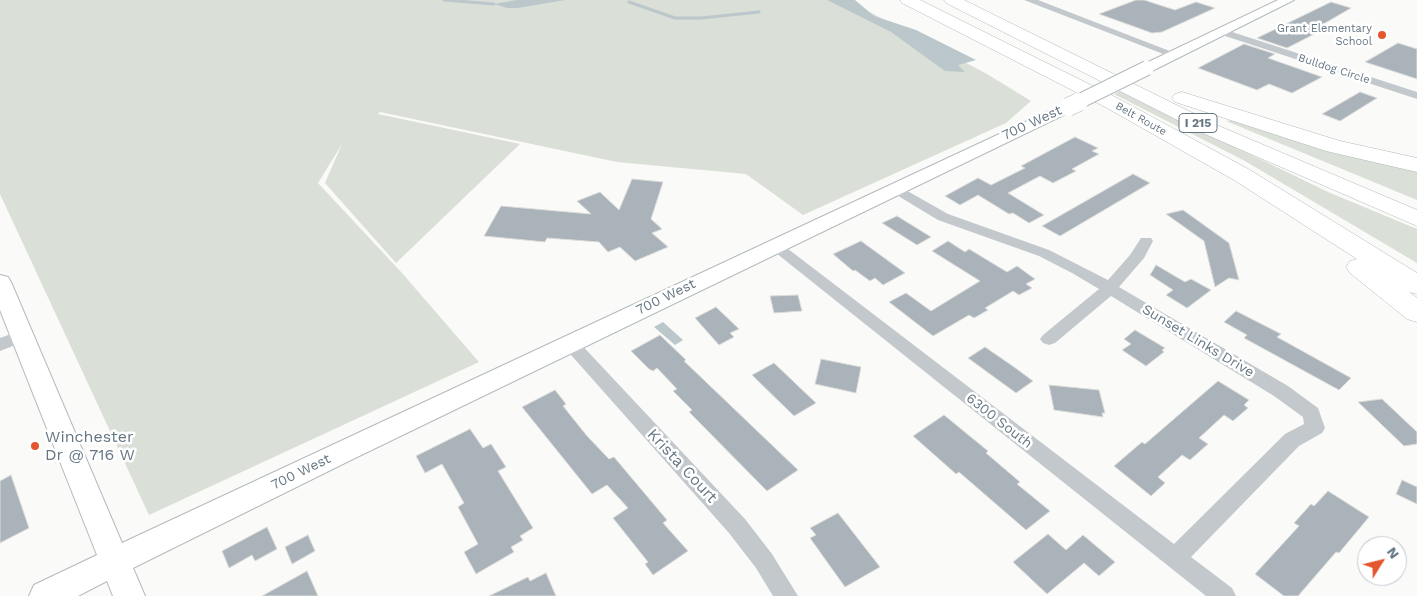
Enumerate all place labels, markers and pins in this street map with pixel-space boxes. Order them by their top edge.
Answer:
place label: Grant Elementary School [1277,22,1372,48]
marker: Grant Elementary School [1376,29,1388,41]
place label: Winchester Dr @ 716 W [45,427,135,465]
marker: Winchester Dr @ 716 W [29,440,41,452]

